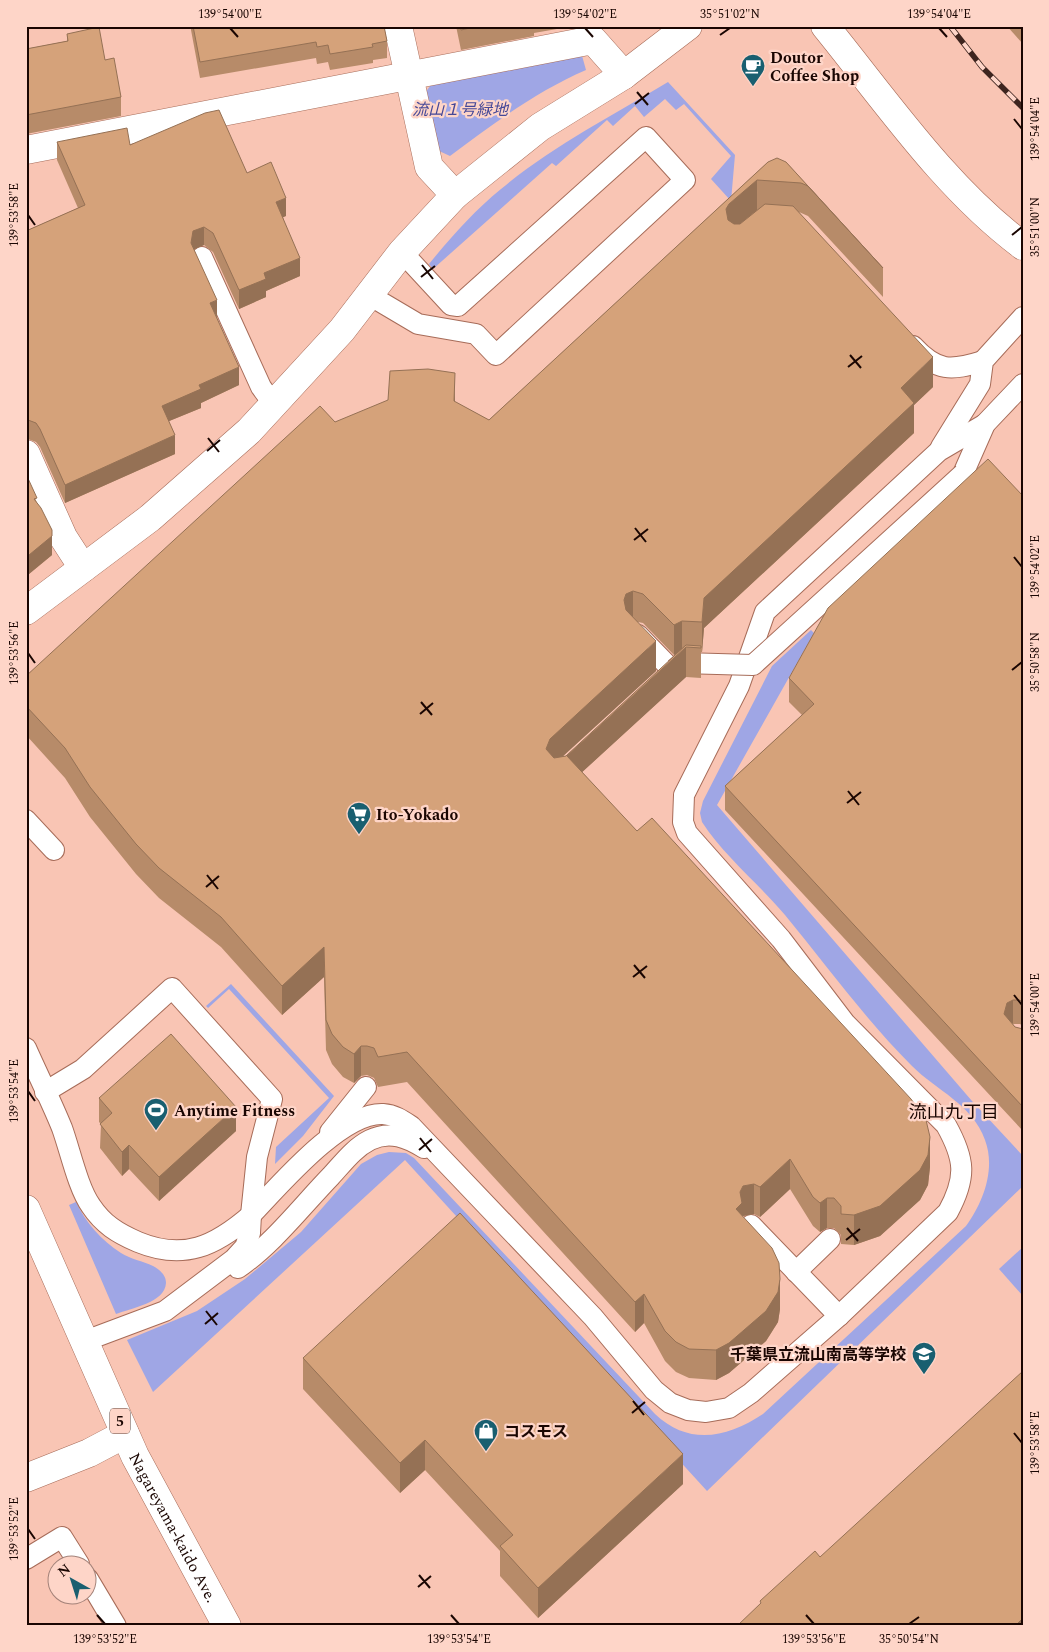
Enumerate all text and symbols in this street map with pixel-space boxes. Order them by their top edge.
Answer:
text: 139°54'00"E [198,5,262,24]
text: 139°54'02"E [553,5,617,24]
text: 35°51'02"N [700,5,760,24]
text: 139°54'04"E [907,5,971,24]
place label: Doutor Coffee Shop [770,46,859,88]
cafe icon: Doutor Coffee Shop [740,53,766,87]
text: 139°54'04"E [1026,97,1045,161]
park label: 流山１号緑地 [412,98,510,122]
text: 139°53'58"E [5,183,24,247]
text: 35°51'00"N [1026,197,1045,257]
text: 139°54'02"E [1026,535,1045,599]
text: 139°53'56"E [5,621,24,685]
text: 35°50'58"N [1026,632,1045,692]
supermarket icon: Ito-Yokado [346,801,372,835]
place label: Ito-Yokado [376,803,459,827]
text: 139°54'00"E [1026,973,1045,1037]
text: 139°53'54"E [5,1059,24,1123]
sports icon: Anytime Fitness [143,1097,169,1131]
place label: Anytime Fitness [174,1099,295,1123]
district label: 流山九丁目 [909,1099,999,1126]
school or university icon: 千葉県立流山南高等学校 [911,1341,937,1375]
place label: 千葉県立流山南高等学校 [730,1343,906,1367]
road number: 5 [110,1408,130,1434]
text: 139°53'58"E [1026,1411,1045,1475]
shop icon: コスモス [473,1418,499,1452]
place label: コスモス [504,1420,568,1444]
street label: Nagareyama-kaido Ave. [122,1448,223,1607]
text: 139°53'52"E [5,1497,24,1561]
north arrow [48,1554,98,1604]
text: N [53,1559,75,1582]
text: 139°53'52"E [73,1630,137,1649]
text: 139°53'54"E [427,1630,491,1649]
text: 139°53'56"E [782,1630,846,1649]
text: 35°50'54"N [879,1630,939,1649]

